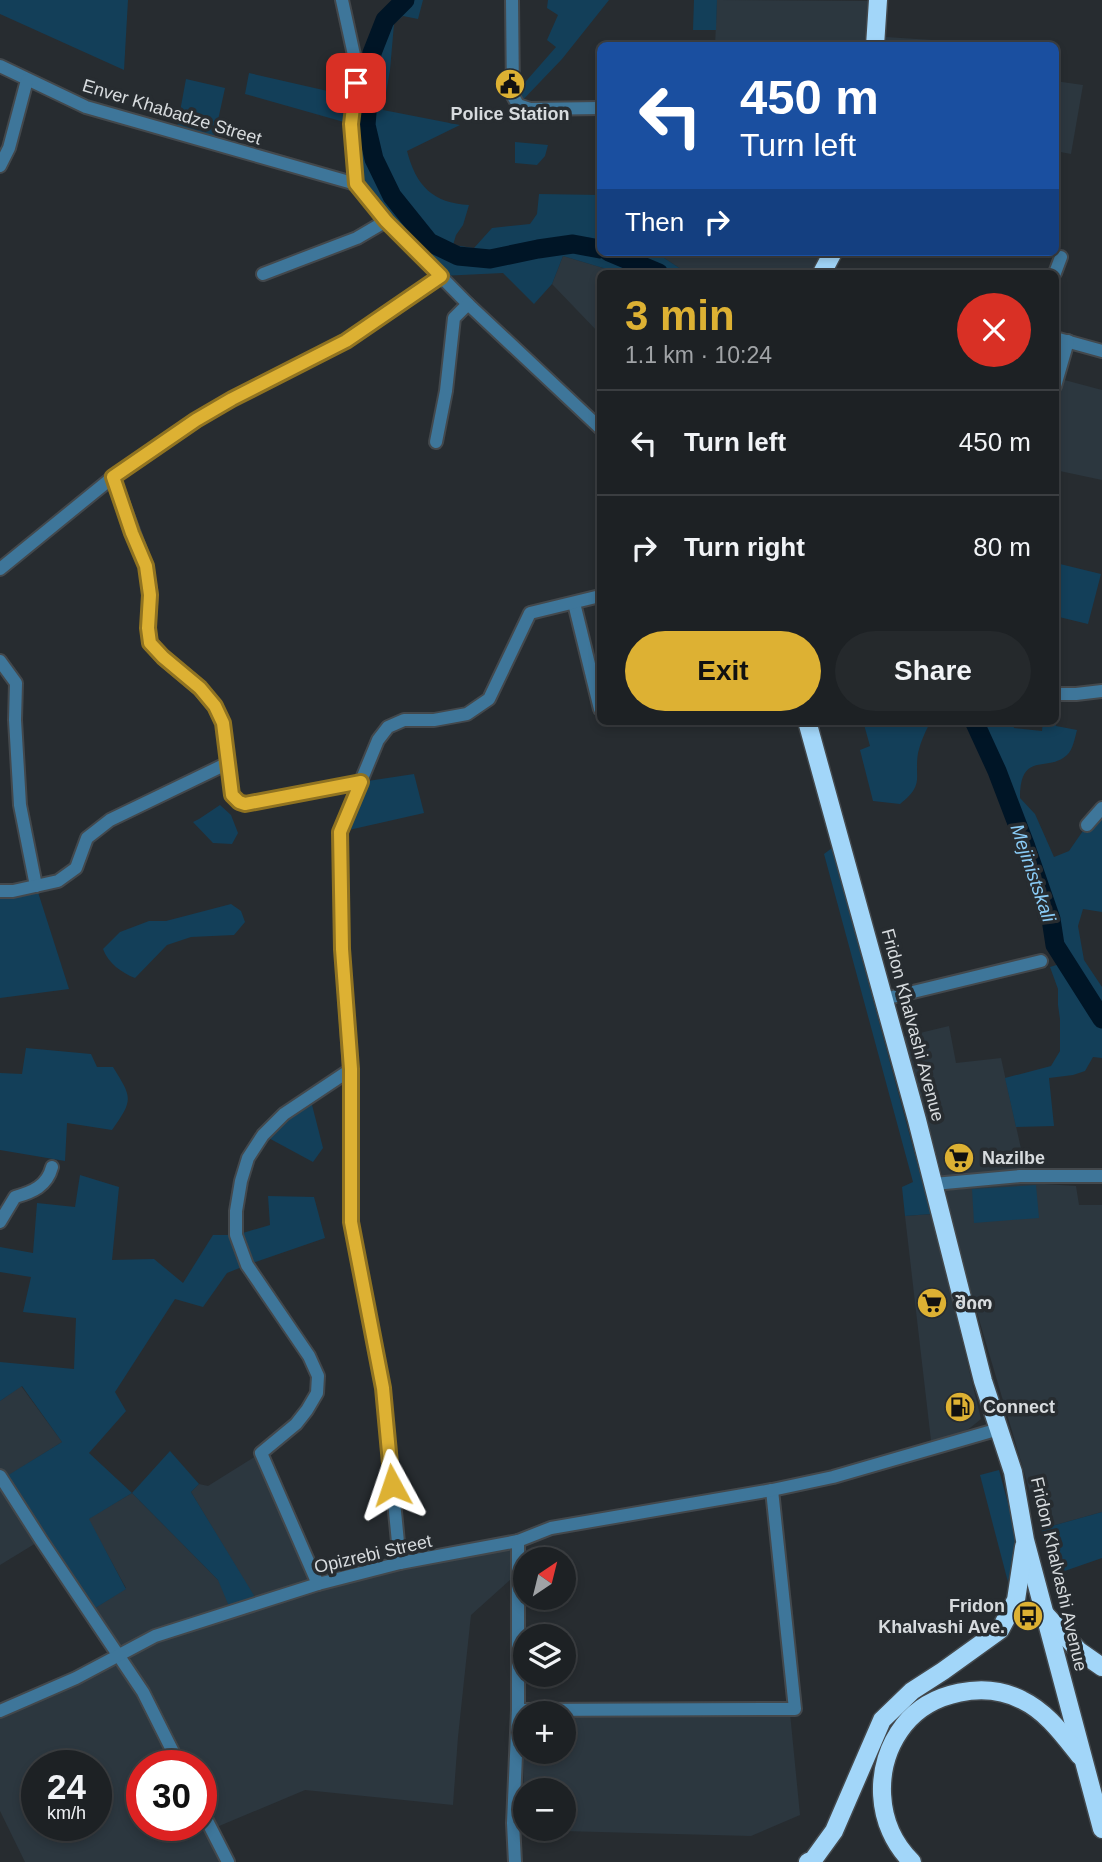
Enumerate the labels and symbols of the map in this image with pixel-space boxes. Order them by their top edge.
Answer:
pin [326,53,386,113]
public building icon: Police Station [493,67,527,101]
street label: Enver Khabadze Street [80,75,264,149]
place label: Police Station [450,104,570,124]
water label: Mejinistskali [1006,821,1060,926]
street label: Fridon Khalvashi Avenue [878,926,948,1124]
supermarket icon: Nazilbe [942,1141,976,1175]
place label: Nazilbe [982,1148,1045,1168]
supermarket icon: შიო [915,1286,949,1320]
place label: შიო [955,1293,993,1313]
fuel station icon: Connect [943,1390,977,1424]
place label: Connect [983,1397,1055,1417]
position arrow [355,1448,429,1522]
street label: Fridon Khalvashi Avenue [1027,1475,1091,1673]
street label: Opizrebi Street [312,1531,434,1577]
north arrow [513,1547,576,1610]
place label: Fridon Khalvashi Ave. [878,1596,1005,1637]
bus stop icon: Fridon Khalvashi Ave. [1011,1599,1045,1633]
speed limit sign: 30 [126,1750,217,1841]

